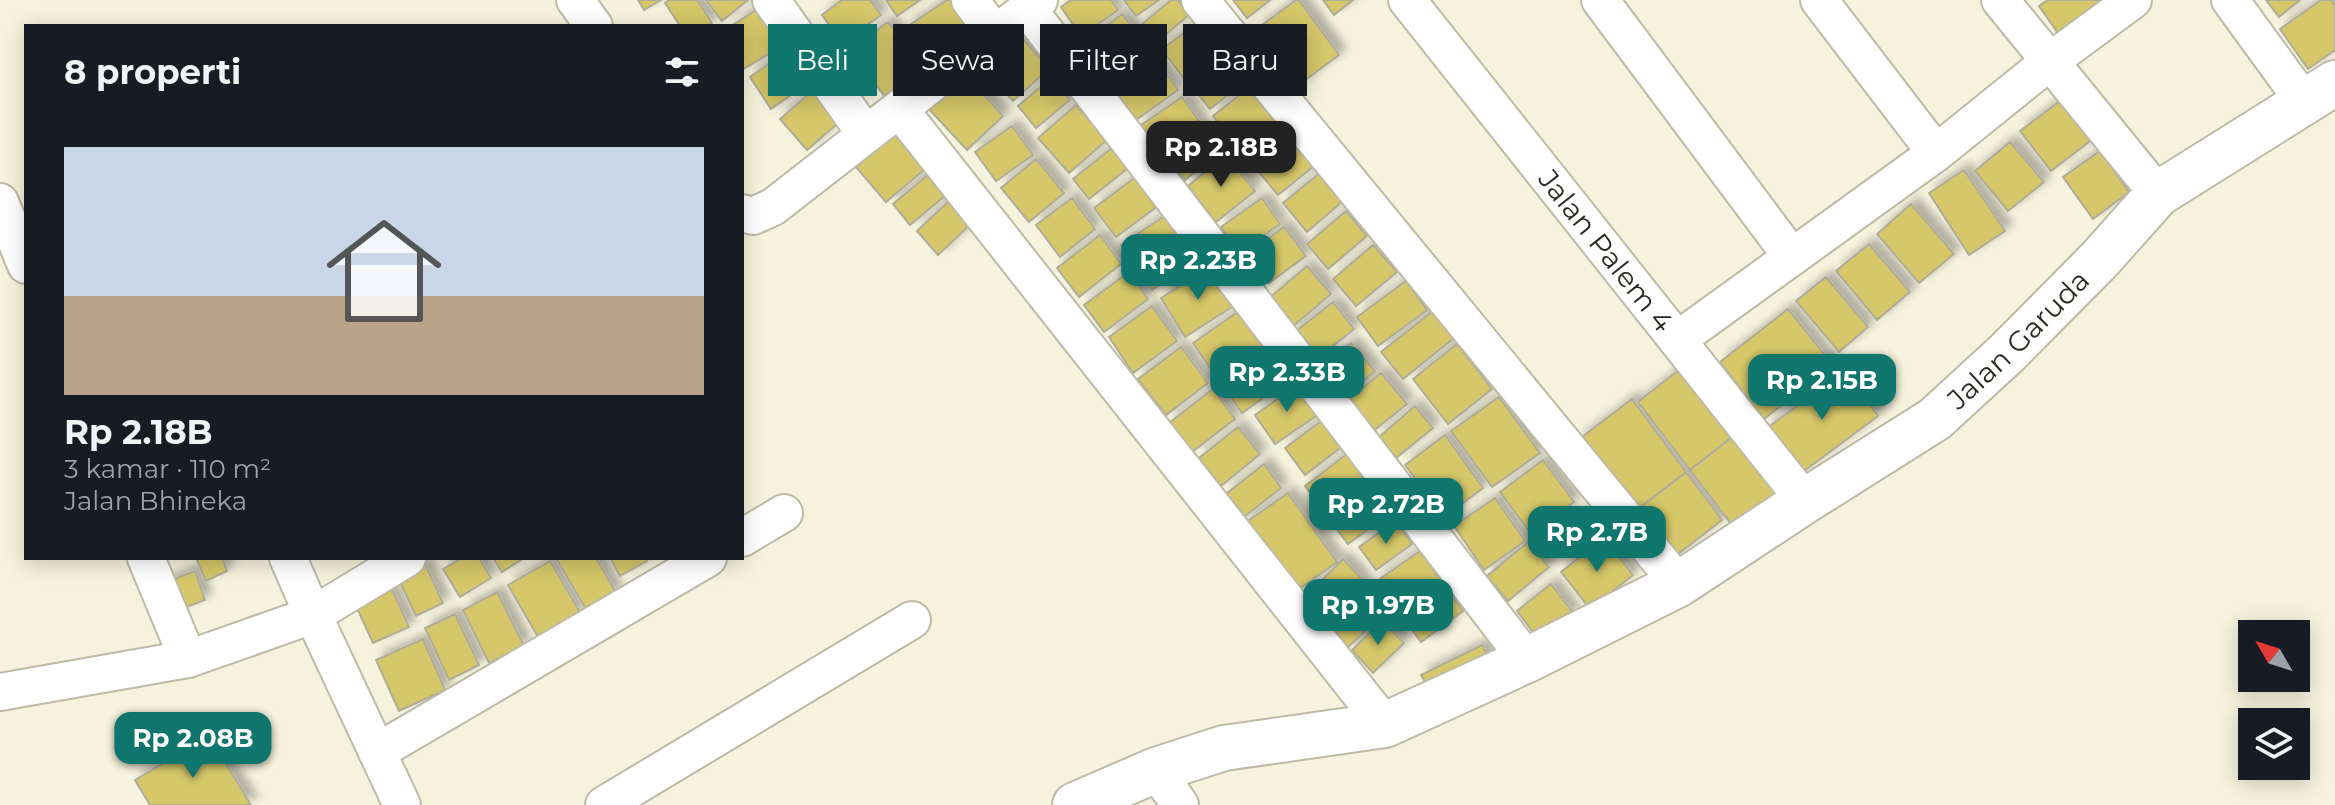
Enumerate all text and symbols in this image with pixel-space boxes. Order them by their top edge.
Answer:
chip: Beli [768,24,877,96]
chip: Sewa [893,24,1024,96]
chip: Filter [1040,24,1167,96]
chip: Baru [1183,24,1307,96]
icon: filters [660,50,704,94]
text: 8 properti [64,51,241,93]
pin: Rp 2.18B [1138,121,1304,189]
text: Rp 2.18B [1164,131,1278,163]
street label: Jalan Palem 4 [1531,162,1681,339]
icon: home [312,199,456,343]
pin: Rp 2.23B [1115,234,1281,302]
text: Rp 2.23B [1139,244,1257,276]
street label: Jalan Garuda [1939,263,2096,417]
pin: Rp 2.33B [1204,346,1370,414]
pin: Rp 2.15B [1739,354,1905,422]
text: Rp 2.33B [1228,356,1346,388]
text: Rp 2.15B [1766,364,1878,396]
text: Rp 2.18B [64,411,213,453]
text: 3 kamar · 110 m² [64,453,271,485]
pin: Rp 2.72B [1303,478,1469,546]
text: Jalan Bhineka [64,485,247,517]
text: Rp 2.72B [1327,488,1445,520]
pin: Rp 2.7B [1523,506,1671,574]
text: Rp 2.7B [1546,516,1648,548]
pin: Rp 1.97B [1295,579,1461,647]
text: Rp 1.97B [1321,589,1435,621]
north arrow [2238,620,2310,692]
map controls [2238,620,2310,780]
button: layers [2238,708,2310,780]
pin: Rp 2.08B [110,712,276,780]
text: Rp 2.08B [132,722,254,754]

